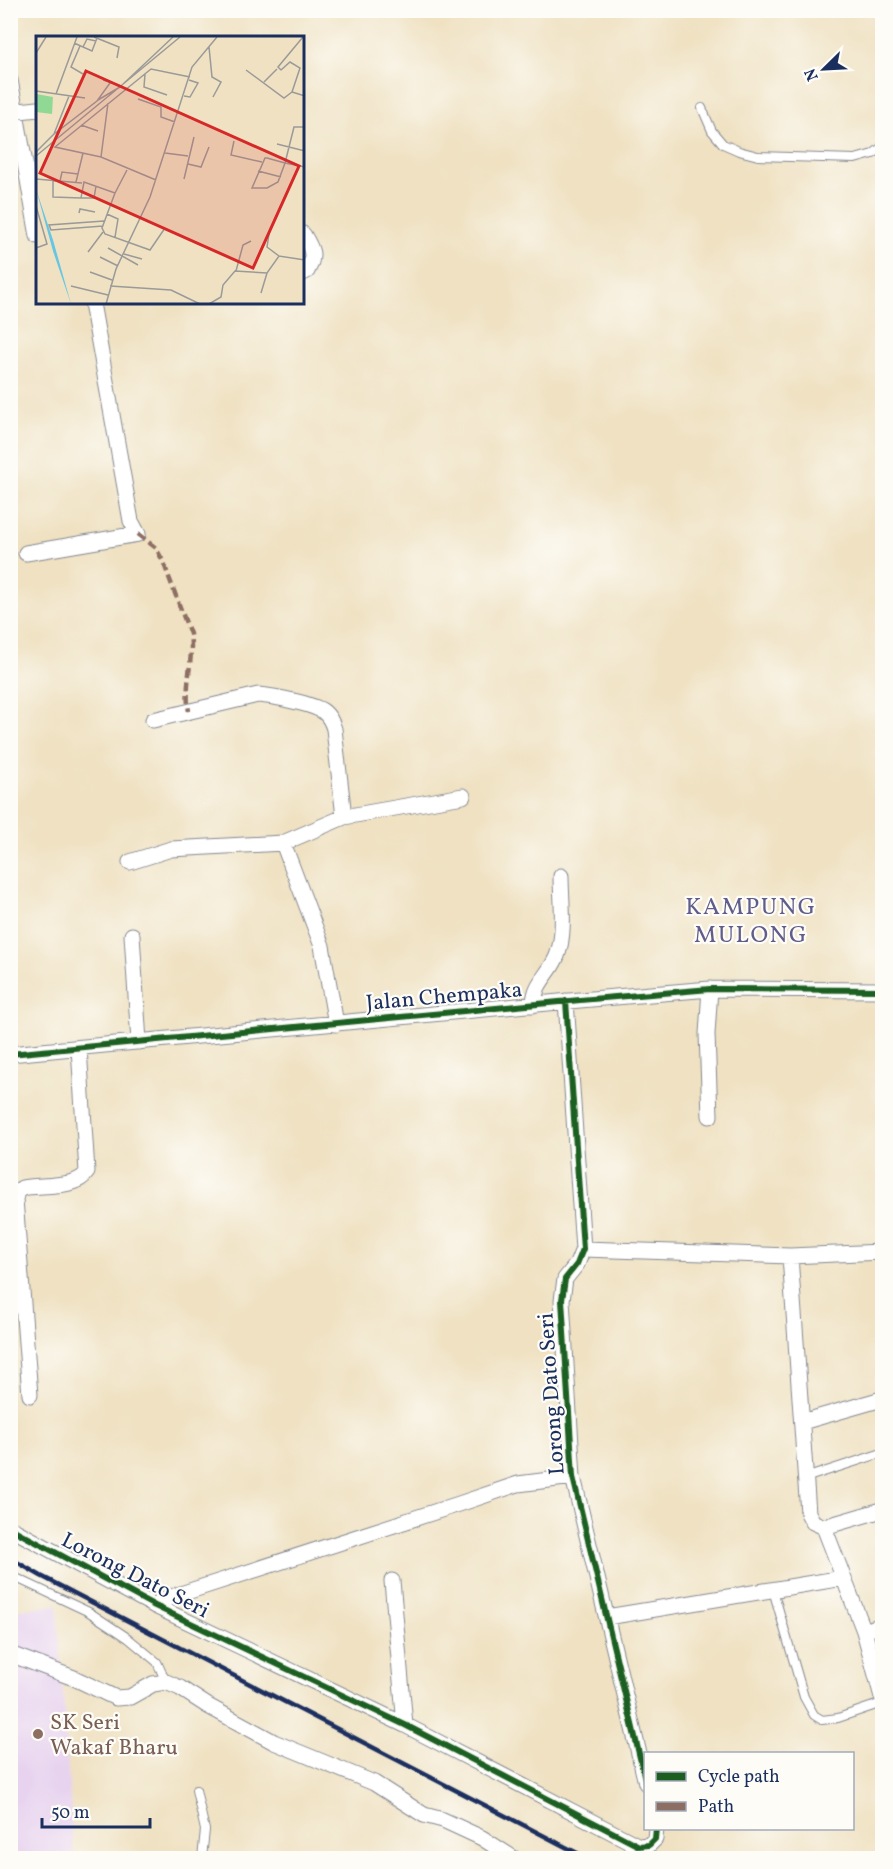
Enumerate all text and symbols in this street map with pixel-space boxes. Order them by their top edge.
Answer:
inset map [36,36,304,304]
north arrow [794,39,854,99]
text: N [800,64,825,84]
district label: KAMPUNG MULONG [685,891,817,953]
street label: Jalan Chempaka [365,975,524,1020]
street label: Lorong Dato Seri [531,1312,574,1476]
street label: Lorong Dato Seri [55,1526,214,1627]
place label: SK Seri Wakaf Bharu [50,1708,178,1764]
marker: SK Seri Wakaf Bharu [31,1727,45,1741]
legend [644,1752,854,1830]
text: Cycle path [698,1765,780,1790]
scale bar [42,1791,150,1829]
text: Path [698,1795,734,1820]
text: 50 m [51,1801,90,1826]

